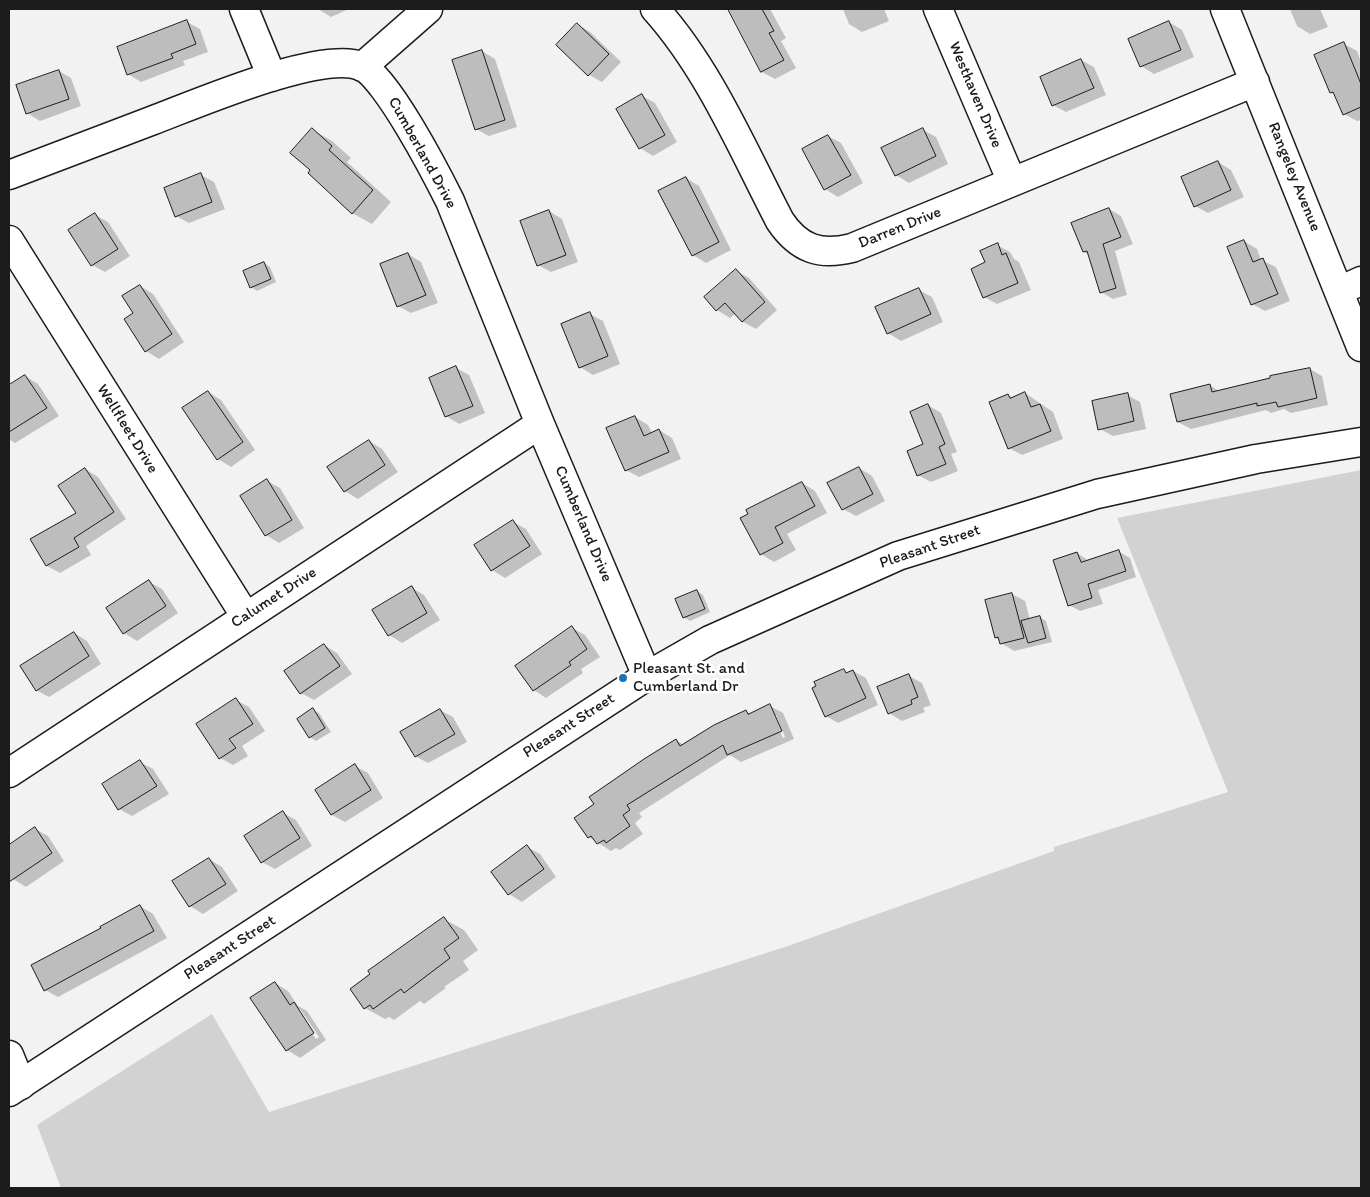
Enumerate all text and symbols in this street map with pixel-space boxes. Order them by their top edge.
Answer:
street label: Westhaven Drive [944,39,1006,151]
street label: Cumberland Drive [383,94,461,212]
street label: Rangeley Avenue [1263,120,1325,234]
street label: Darren Drive [856,203,944,253]
street label: Wellfleet Drive [92,381,162,477]
street label: Cumberland Drive [550,463,616,585]
street label: Pleasant Street [877,521,983,573]
street label: Calumet Drive [228,563,320,633]
place label: Pleasant St. and Cumberland Dr [633,659,745,697]
marker: Pleasant St. and Cumberland Dr [617,672,629,684]
street label: Pleasant Street [520,689,618,763]
street label: Pleasant Street [181,911,279,985]

